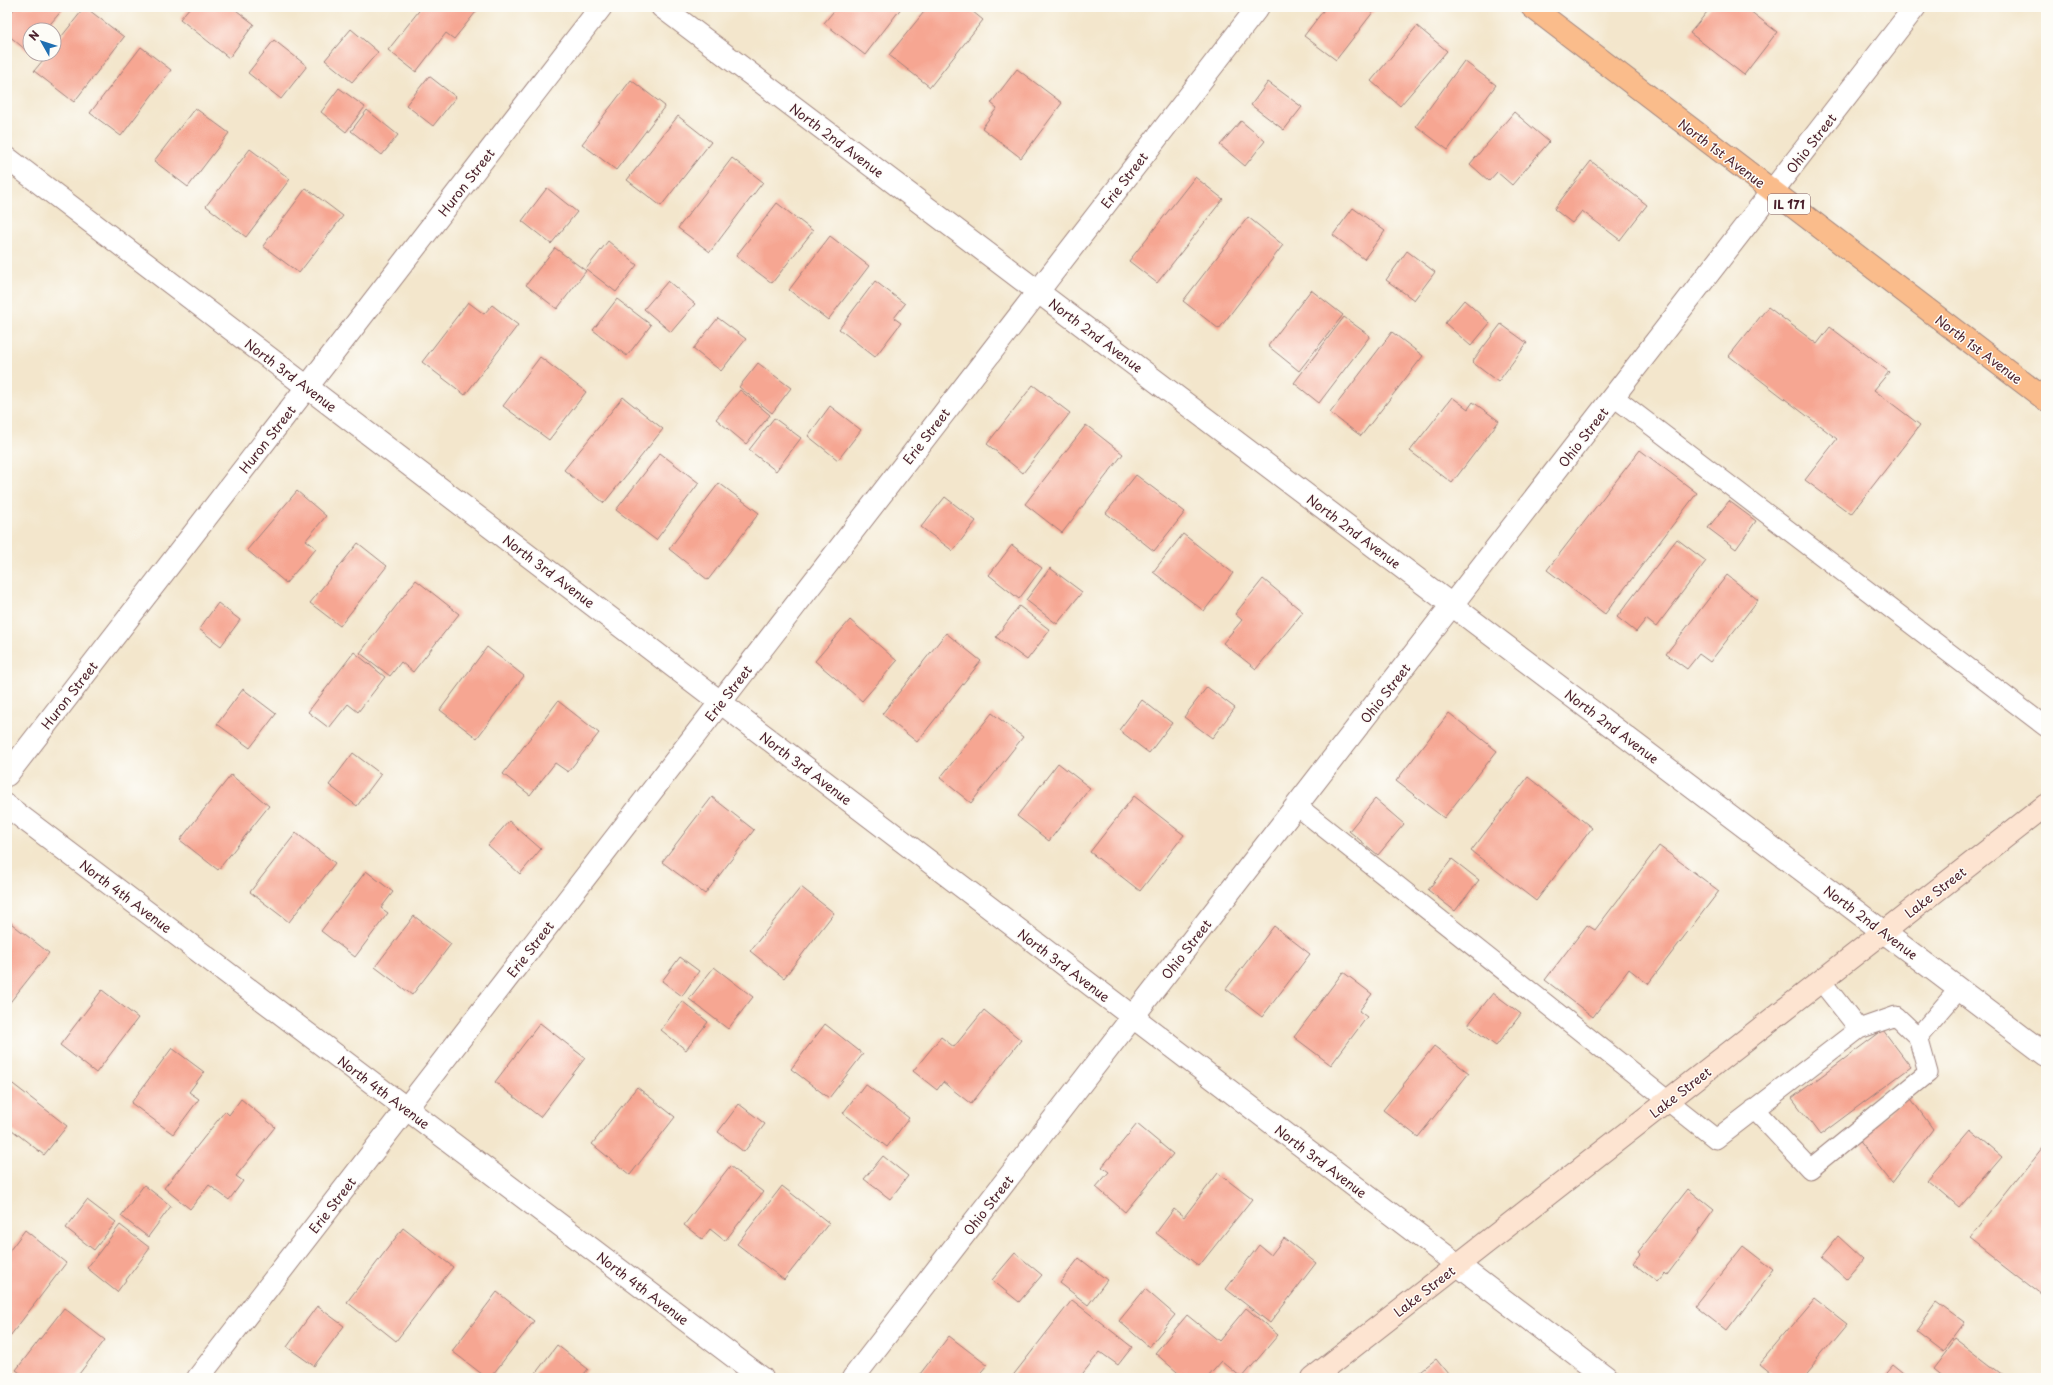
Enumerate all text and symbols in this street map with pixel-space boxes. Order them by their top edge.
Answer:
north arrow [22,22,62,62]
text: N [24,26,43,44]
street label: North 2nd Avenue [786,98,888,182]
street label: Ohio Street [1782,109,1840,177]
street label: North 1st Avenue [1674,114,1770,192]
street label: Huron Street [433,144,499,220]
street label: Erie Street [1096,148,1152,212]
road number: IL 171 [1768,194,1810,214]
street label: North 2nd Avenue [1045,293,1147,377]
street label: North 1st Avenue [1931,310,2027,388]
street label: North 3rd Avenue [241,334,341,416]
street label: Huron Street [234,401,300,477]
street label: Ohio Street [1554,403,1612,471]
street label: Erie Street [898,404,954,468]
street label: North 2nd Avenue [1303,489,1405,573]
street label: North 3rd Avenue [499,530,599,612]
street label: Huron Street [36,657,102,733]
street label: Ohio Street [1356,659,1414,727]
street label: Erie Street [700,661,756,725]
street label: North 2nd Avenue [1561,684,1663,768]
street label: North 3rd Avenue [756,727,856,809]
street label: North 4th Avenue [76,855,176,937]
street label: Lake Street [1900,862,1970,922]
street label: North 2nd Avenue [1820,880,1922,964]
street label: Ohio Street [1157,915,1215,983]
street label: Erie Street [502,917,558,981]
street label: North 3rd Avenue [1014,924,1114,1006]
street label: North 4th Avenue [334,1051,434,1133]
street label: Lake Street [1645,1062,1715,1122]
street label: North 3rd Avenue [1271,1120,1371,1202]
street label: Ohio Street [959,1171,1017,1239]
street label: Erie Street [304,1173,360,1237]
street label: North 4th Avenue [593,1247,693,1329]
street label: Lake Street [1389,1261,1459,1321]

